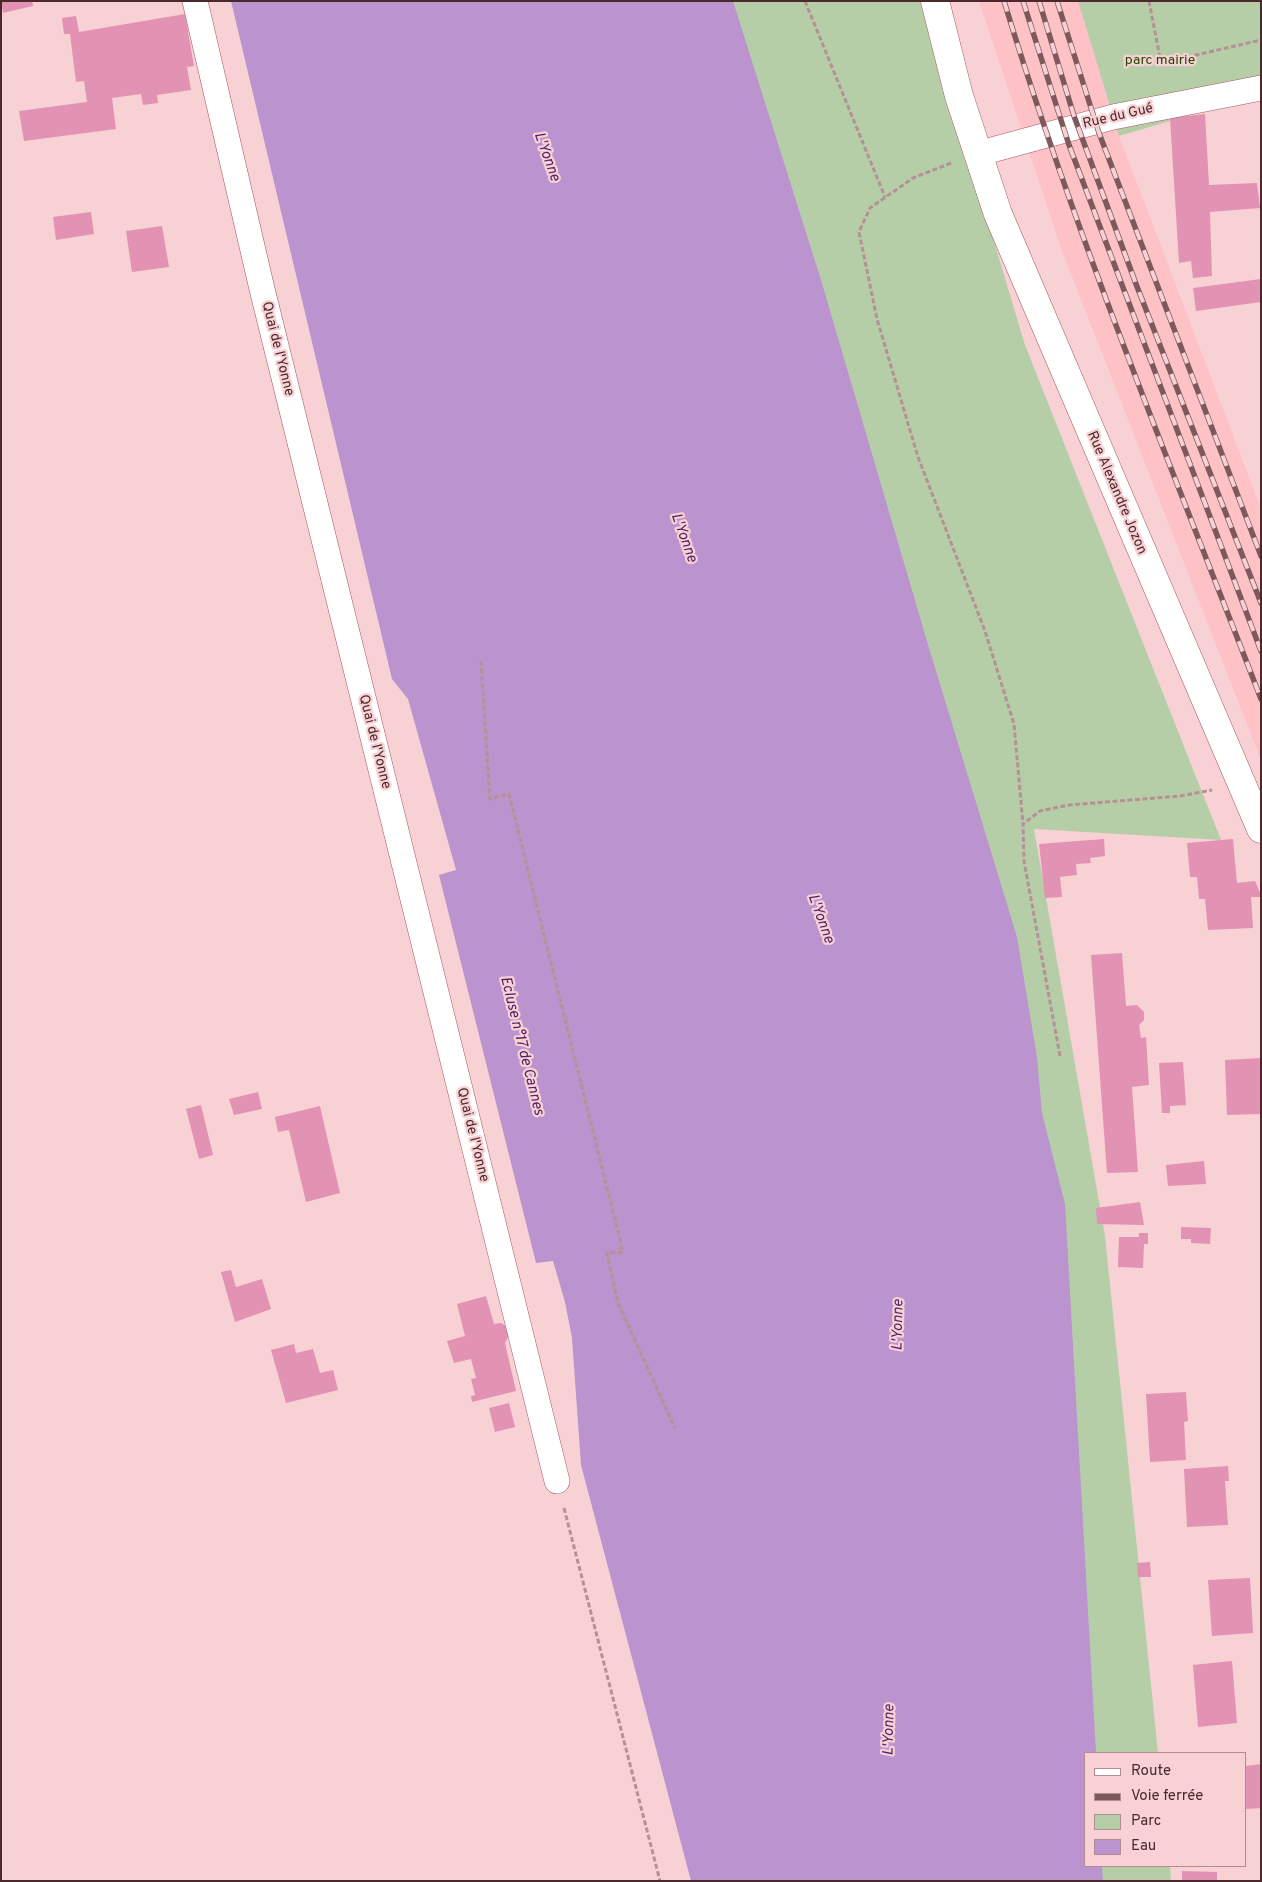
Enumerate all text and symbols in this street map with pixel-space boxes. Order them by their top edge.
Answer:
park label: parc mairie [1125,53,1195,69]
street label: Rue du Gué [1081,101,1155,133]
water label: L'Yonne [529,130,563,184]
street label: Quai de l'Yonne [257,300,297,398]
street label: Rue Alexandre Jozon [1082,429,1150,557]
water label: L'Yonne [666,511,700,565]
street label: Quai de l'Yonne [354,693,394,791]
water label: L'Yonne [803,892,837,946]
water label: Ecluse n°17 de Cannes [495,975,547,1117]
street label: Quai de l'Yonne [452,1086,492,1184]
water label: L'Yonne [890,1299,908,1351]
water label: L'Yonne [881,1704,899,1756]
legend [1084,1752,1247,1867]
text: Route [1131,1762,1171,1781]
text: Voie ferrée [1131,1787,1203,1806]
text: Parc [1131,1812,1161,1831]
text: Eau [1131,1837,1156,1856]

